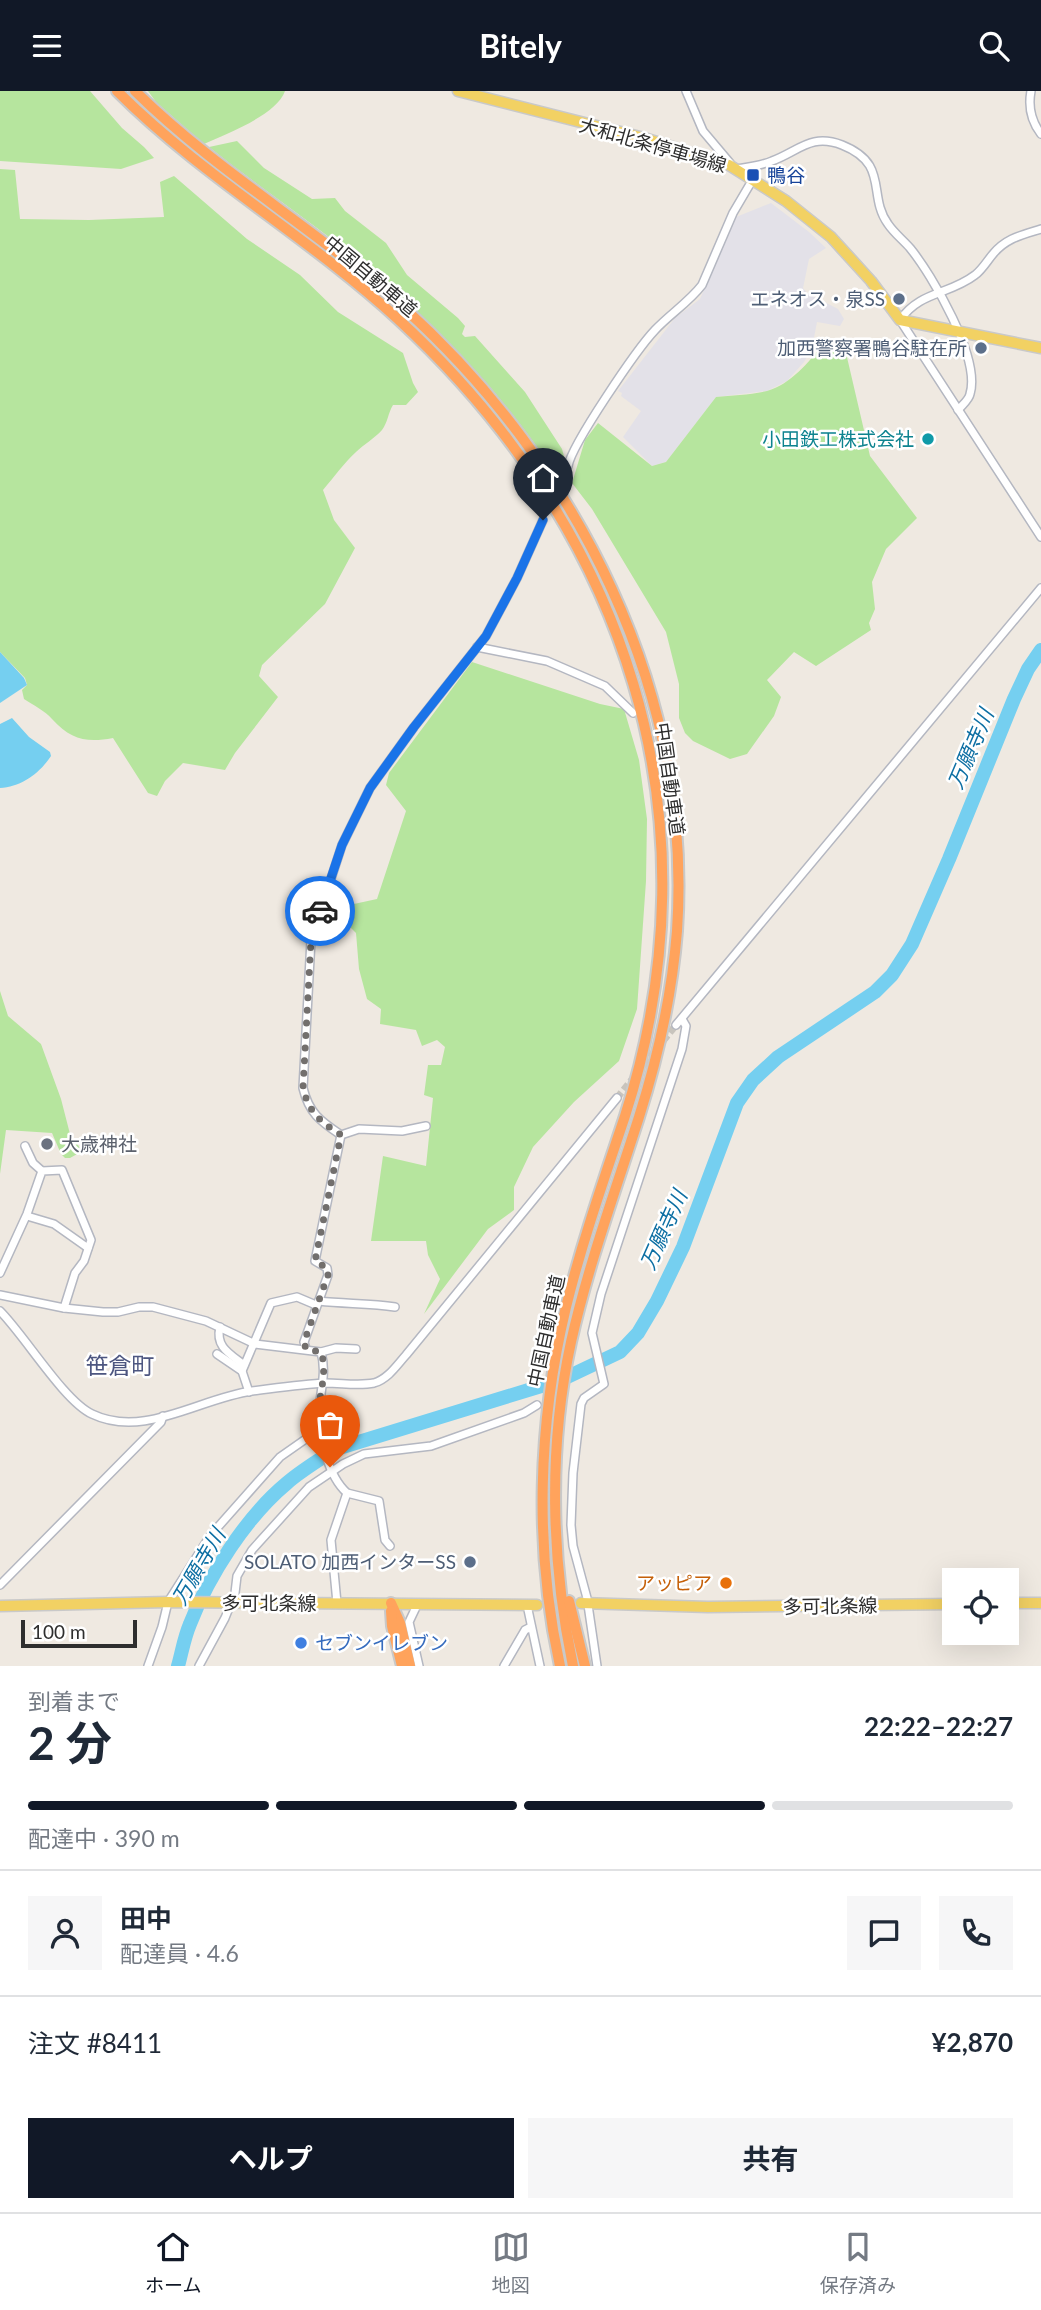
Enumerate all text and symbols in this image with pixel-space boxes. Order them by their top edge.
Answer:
text: Bitely [479,26,562,65]
icon: menu [28,27,66,65]
icon: search [975,27,1013,65]
street label: 大和北条停車場線 [577,113,729,177]
place label: 鴨谷 [767,163,805,186]
marker: 鴨谷 [745,167,761,183]
street label: 中国自動車道 [320,230,422,321]
place label: エネオス・泉SS [750,287,885,310]
marker: エネオス・泉SS [891,291,907,307]
place label: 加西警察署鴨谷駐在所 [777,336,967,359]
marker: 加西警察署鴨谷駐在所 [973,340,989,356]
place label: 小田鉄工株式会社 [762,427,914,450]
marker: 小田鉄工株式会社 [920,431,936,447]
pin [513,448,573,520]
icon: home [524,459,562,497]
water label: 万願寺川 [942,703,998,792]
street label: 中国自動車道 [651,721,690,837]
courier [285,876,355,946]
icon: car [301,892,339,930]
place label: 大歳神社 [61,1132,137,1155]
marker: 大歳神社 [39,1136,55,1152]
water label: 万願寺川 [634,1184,692,1273]
street label: 中国自動車道 [522,1273,569,1389]
district label: 笹倉町 [86,1351,155,1379]
pin [300,1395,360,1467]
icon: bag [311,1406,349,1444]
water label: 万願寺川 [166,1522,231,1609]
place label: SOLATO 加西インターSS [244,1550,456,1573]
marker: SOLATO 加西インターSS [462,1554,478,1570]
map controls [942,1568,1019,1645]
button: locate [942,1568,1019,1645]
place label: アッピア [636,1571,712,1594]
marker: アッピア [718,1575,734,1591]
street label: 多可北条線 [221,1591,317,1614]
street label: 多可北条線 [782,1593,878,1618]
scale bar [21,1617,136,1649]
text: 100 m [32,1620,86,1643]
place label: セブンイレブン [315,1631,448,1654]
marker: セブンイレブン [293,1635,309,1651]
text: 到着まで [28,1687,120,1715]
text: 22:22–22:27 [864,1710,1013,1742]
text: 2 分 [28,1715,112,1770]
text: 配達中 · 390 m [28,1824,180,1852]
button: person [28,1896,102,1970]
button: chat [847,1896,921,1970]
button: phone [939,1896,1013,1970]
text: 田中 [120,1902,172,1934]
text: 配達員 · 4.6 [120,1939,239,1967]
text: ¥2,870 [932,2026,1013,2058]
text: 注文 #8411 [28,2027,162,2059]
button: ヘルプ [28,2118,514,2198]
button: 共有 [528,2118,1013,2198]
tab: ホーム [145,2228,202,2297]
tab: 地図 [492,2228,530,2297]
tab: 保存済み [820,2228,896,2297]

